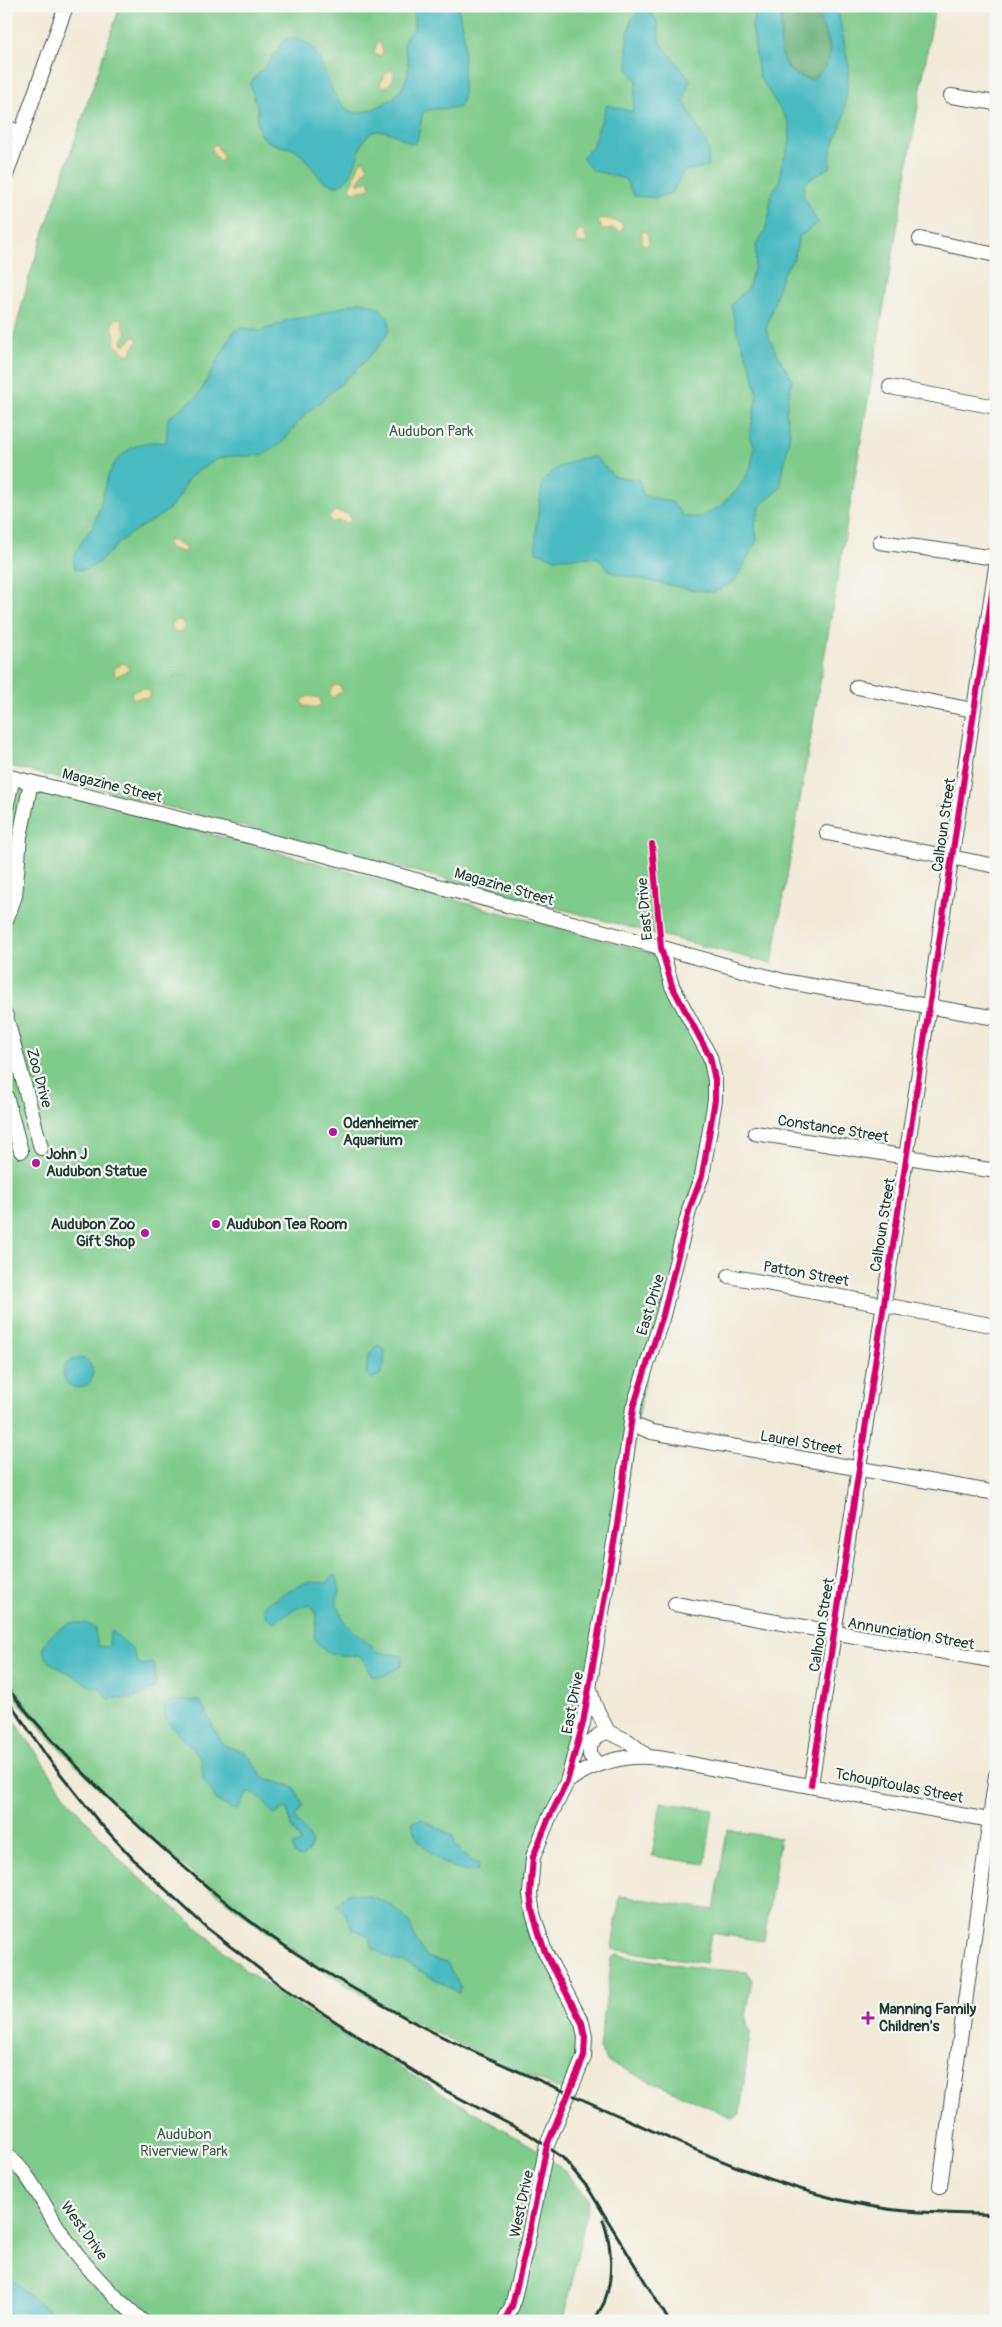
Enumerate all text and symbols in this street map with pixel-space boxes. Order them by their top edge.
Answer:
park label: Audubon Park [389,422,474,441]
street label: Magazine Street [60,764,165,808]
street label: Calhoun Street [928,776,960,873]
street label: Magazine Street [452,864,557,911]
street label: East Drive [633,876,657,941]
street label: Zoo Drive [22,1046,56,1111]
street label: Constance Street [776,1111,891,1147]
place label: Odenheimer Aquarium [343,1114,419,1150]
marker: Odenheimer Aquarium [327,1126,339,1138]
place label: John J Audubon Statue [46,1145,147,1181]
marker: John J Audubon Statue [30,1157,42,1169]
street label: Calhoun Street [866,1176,900,1273]
place label: Audubon Zoo Gift Shop [51,1215,135,1251]
place label: Audubon Tea Room [226,1215,347,1234]
marker: Audubon Tea Room [210,1218,222,1230]
marker: Audubon Zoo Gift Shop [139,1227,151,1239]
street label: Patton Street [762,1257,851,1291]
street label: East Drive [633,1272,669,1338]
street label: Laurel Street [759,1426,844,1460]
street label: Calhoun Street [805,1576,839,1673]
street label: Annunciation Street [846,1613,977,1655]
street label: East Drive [558,1670,588,1736]
street label: Tchoupitoulas Street [833,1764,966,1808]
place label: Manning Family Children's [879,2000,977,2036]
marker: Manning Family Children's [861,2011,875,2025]
park label: Audubon Riverview Park [140,2125,229,2161]
street label: West Drive [506,2168,539,2239]
street label: West Drive [56,2198,112,2265]

